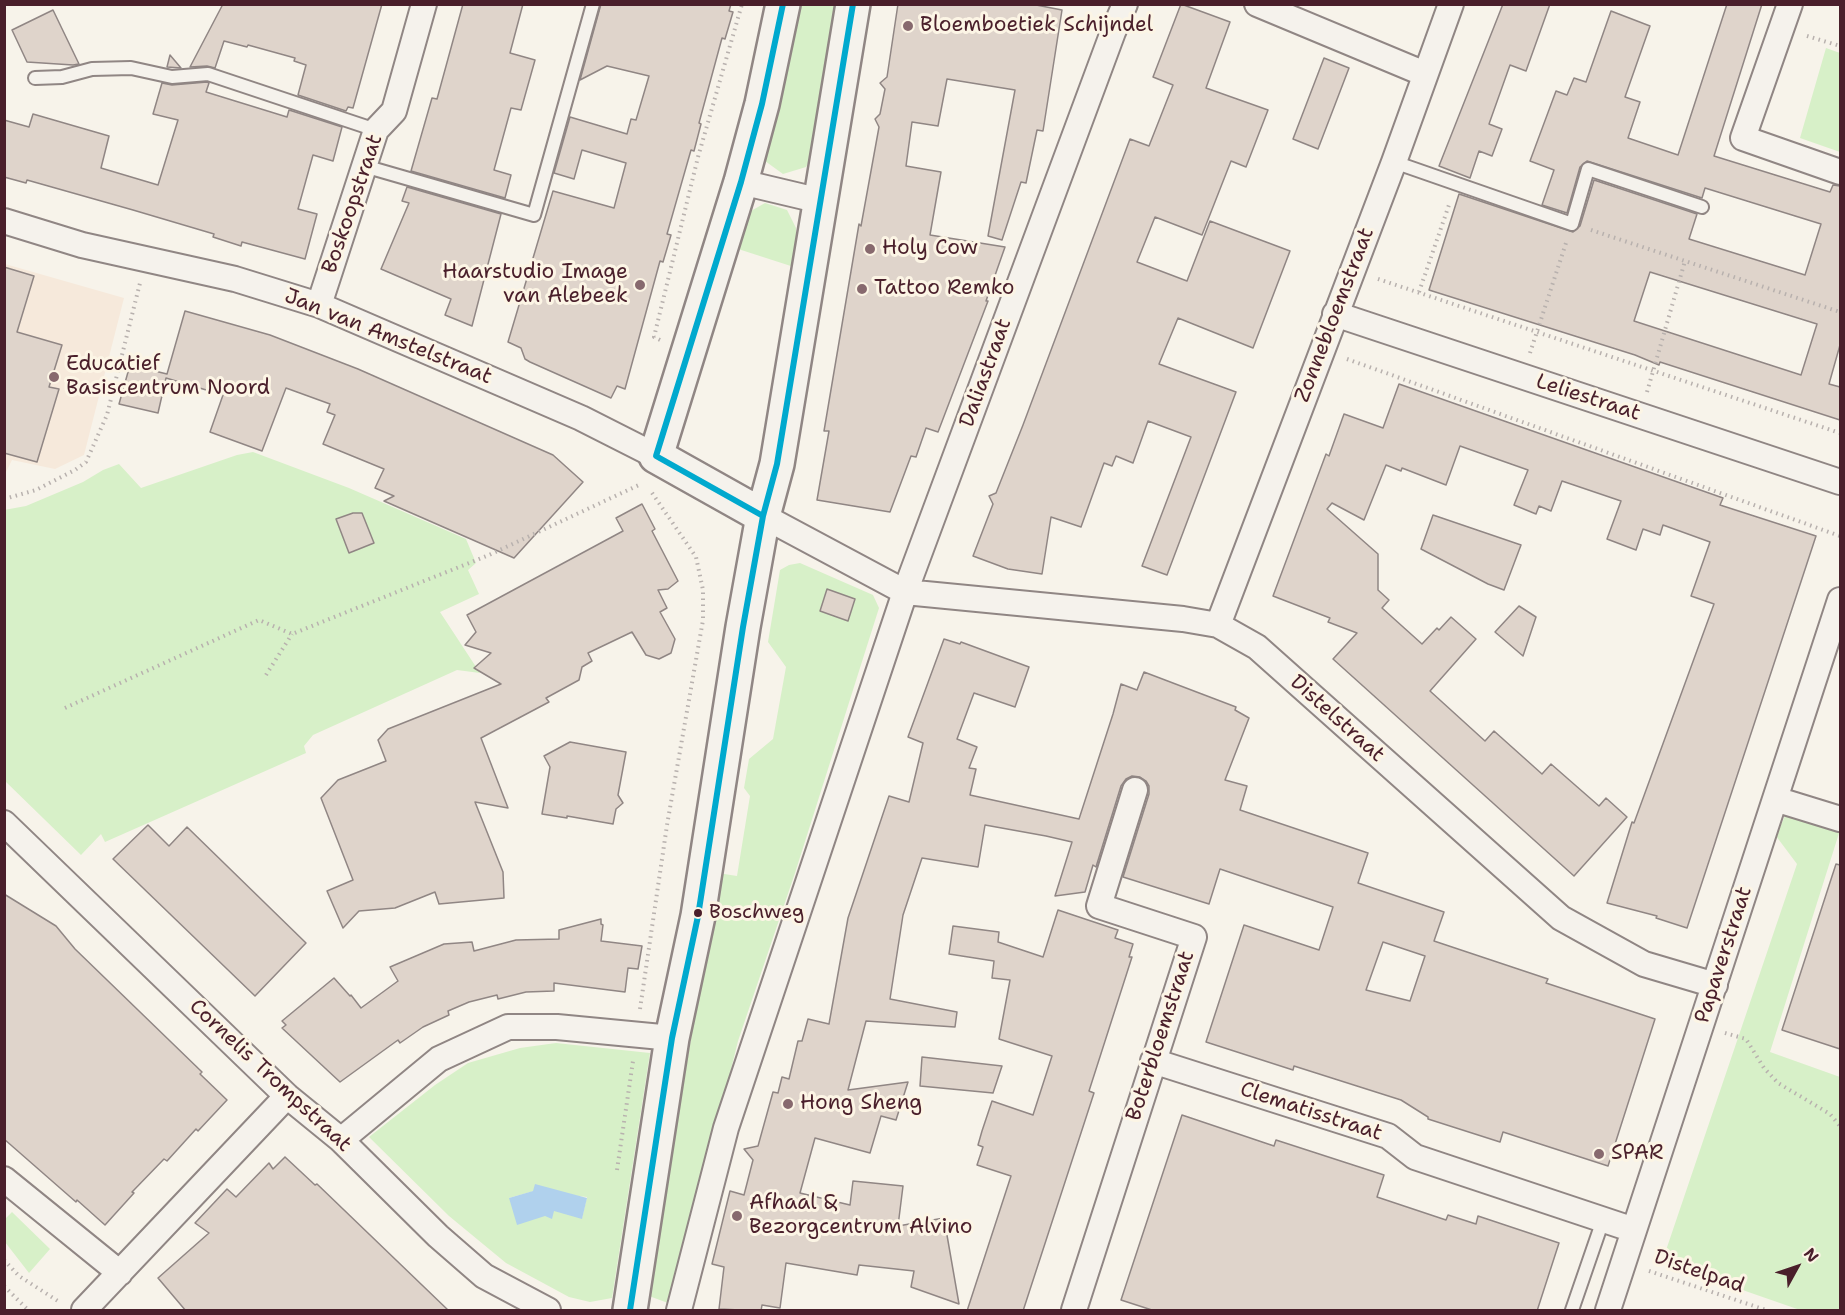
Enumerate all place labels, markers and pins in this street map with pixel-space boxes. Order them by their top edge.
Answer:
place label: Bloemboetiek Schijndel [920,13,1153,39]
marker: Bloemboetiek Schijndel [901,19,915,33]
place label: Holy Cow [882,236,978,262]
marker: Holy Cow [863,242,877,256]
place label: Haarstudio Image van Alebeek [442,260,628,310]
place label: Tattoo Remko [874,276,1014,302]
marker: Haarstudio Image van Alebeek [633,278,647,292]
marker: Tattoo Remko [855,282,869,296]
place label: Educatief Basiscentrum Noord [66,352,270,402]
marker: Educatief Basiscentrum Noord [47,370,61,384]
place label: Boschweg [709,901,804,925]
marker: Boschweg [692,907,704,919]
place label: Hong Sheng [800,1091,922,1117]
marker: Hong Sheng [781,1097,795,1111]
place label: SPAR [1611,1141,1663,1167]
marker: SPAR [1592,1147,1606,1161]
place label: Afhaal & Bezorgcentrum Alvino [749,1191,972,1241]
marker: Afhaal & Bezorgcentrum Alvino [730,1209,744,1223]

